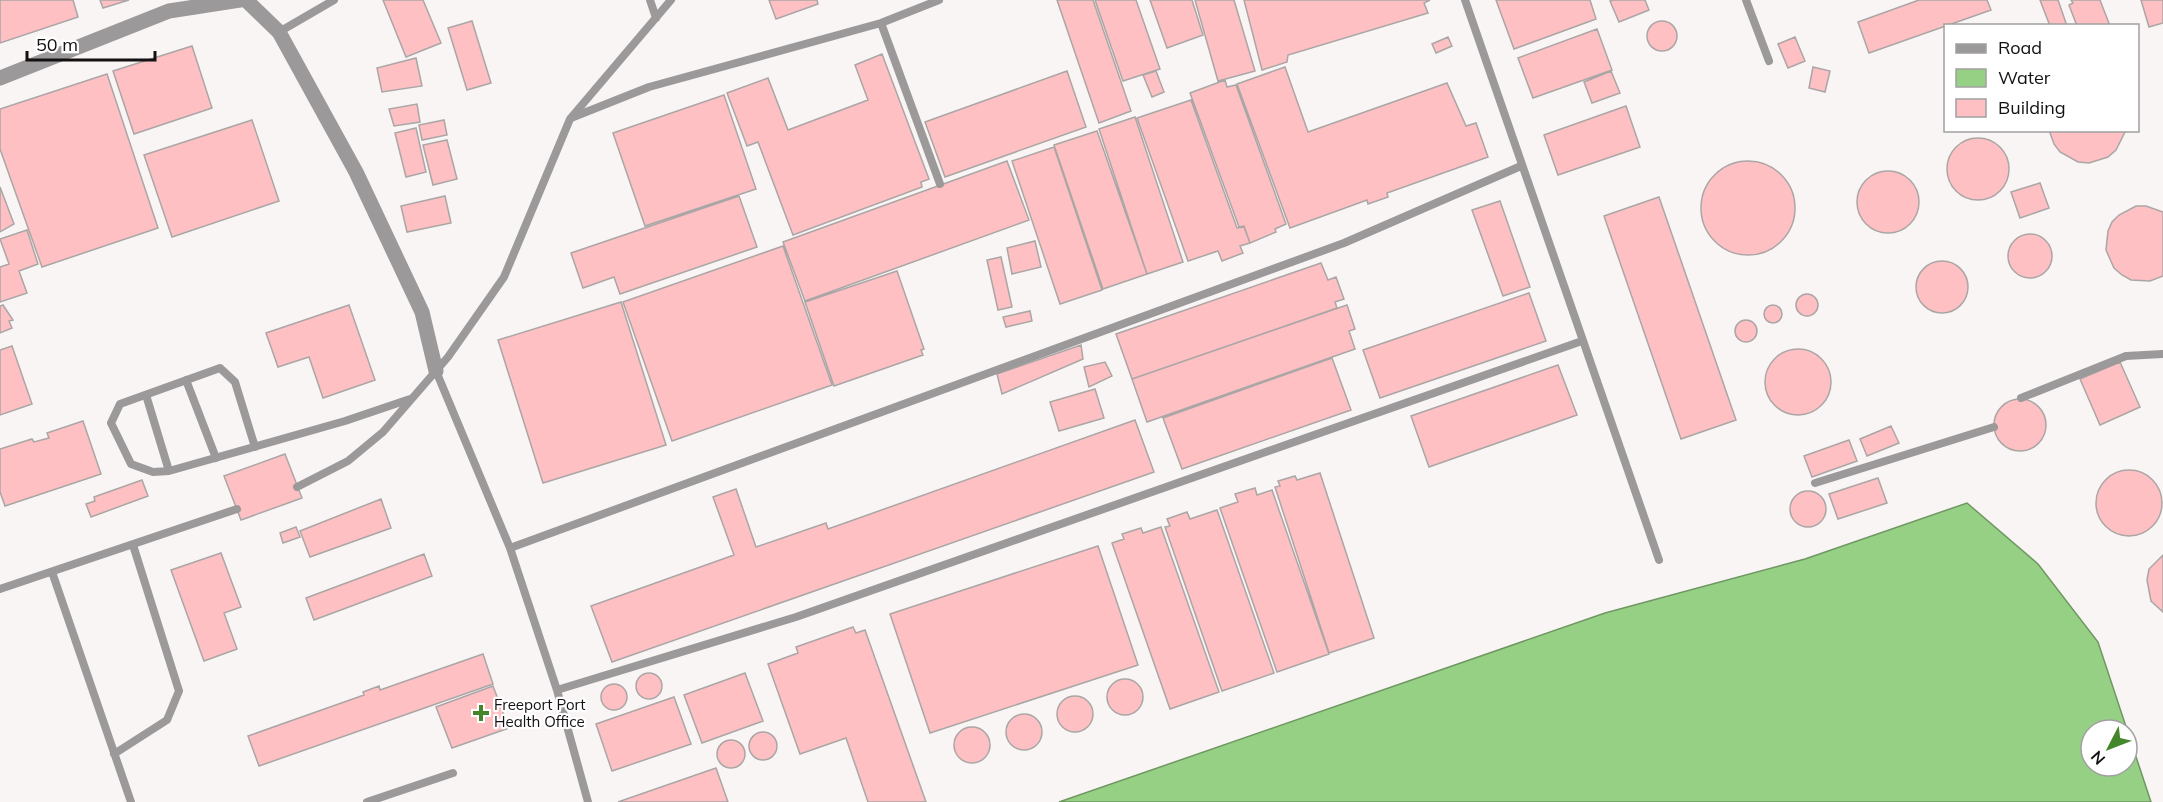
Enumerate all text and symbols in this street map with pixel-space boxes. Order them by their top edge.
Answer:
scale bar [27,24,154,62]
legend [1944,24,2139,132]
text: 50 m [36,33,78,56]
text: Road [1998,36,2042,59]
text: Water [1998,66,2051,89]
text: Building [1998,96,2066,119]
place label: Freeport Port Health Office [494,695,586,731]
marker: Freeport Port Health Office [472,704,490,722]
north arrow [2079,718,2139,778]
text: N [2086,747,2109,769]

